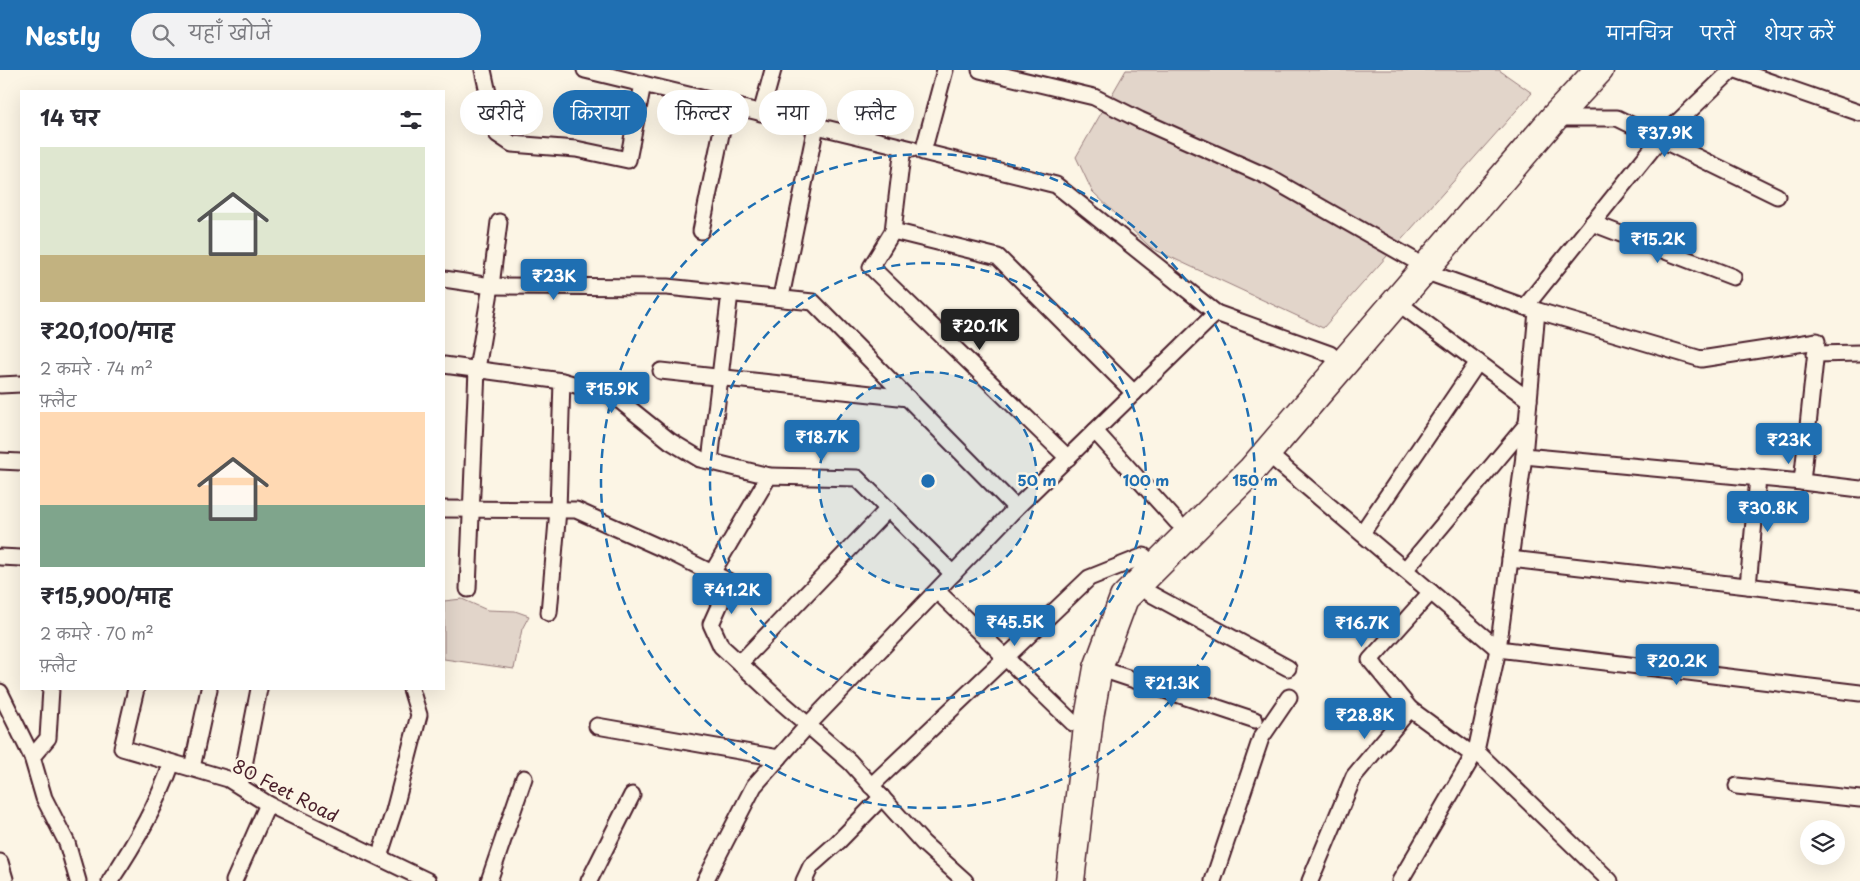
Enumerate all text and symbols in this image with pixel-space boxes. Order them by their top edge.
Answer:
search box [131,13,481,58]
text: Nestly [25,17,101,53]
text: यहाँ खोजें [189,18,272,46]
text: मानचित्र [1606,19,1672,46]
text: परतें [1700,19,1736,46]
text: शेयर करें [1764,19,1835,46]
icon: search [149,21,177,49]
chip: खरीदें [460,90,543,135]
chip: किराया [553,90,647,135]
chip: फ़िल्टर [657,90,749,135]
chip: नया [759,90,827,135]
chip: फ़्लैट [837,90,914,135]
text: 14 घर [40,101,99,133]
icon: filters [397,106,425,134]
pin: ₹37.9K [1624,116,1706,158]
text: ₹37.9K [1637,120,1693,144]
icon: home [188,179,278,269]
pin: ₹15.2K [1617,222,1699,264]
text: ₹15.2K [1631,226,1685,250]
pin: ₹23K [524,258,584,301]
text: ₹23K [532,263,576,287]
pin: ₹20.1K [939,308,1021,351]
text: ₹20.1K [952,313,1008,337]
text: ₹20,100/माह [40,314,174,346]
text: 2 कमरे · 74 m² [40,356,153,380]
pin: ₹15.9K [571,372,653,414]
text: ₹15.9K [585,376,639,400]
text: फ़्लैट [40,388,76,412]
pin: ₹18.7K [781,420,863,462]
pin: ₹23K [1759,422,1819,465]
text: ₹18.7K [795,424,849,448]
text: ₹23K [1767,427,1811,451]
icon: home [188,444,278,534]
text: 50 m [1018,468,1056,491]
text: 100 m [1123,468,1169,491]
text: 150 m [1232,468,1278,491]
centre of rings [919,472,937,490]
pin: ₹30.8K [1727,490,1809,533]
text: ₹30.8K [1738,495,1798,519]
pin: ₹41.2K [691,572,773,615]
text: ₹41.2K [703,577,761,601]
text: ₹15,900/माह [40,579,172,611]
pin: ₹45.5K [974,604,1056,647]
pin: ₹16.7K [1321,606,1403,648]
text: ₹45.5K [986,609,1044,633]
text: ₹16.7K [1335,610,1389,634]
text: 2 कमरे · 70 m² [40,621,154,645]
pin: ₹20.2K [1636,644,1718,686]
text: ₹20.2K [1647,648,1707,672]
text: फ़्लैट [40,653,76,677]
pin: ₹21.3K [1131,666,1213,708]
text: ₹21.3K [1145,670,1199,694]
pin: ₹28.8K [1324,698,1406,740]
text: ₹28.8K [1336,702,1394,726]
street label: 80 Feet Road [228,752,344,828]
map controls [1800,820,1845,865]
button: layers [1800,820,1845,865]

